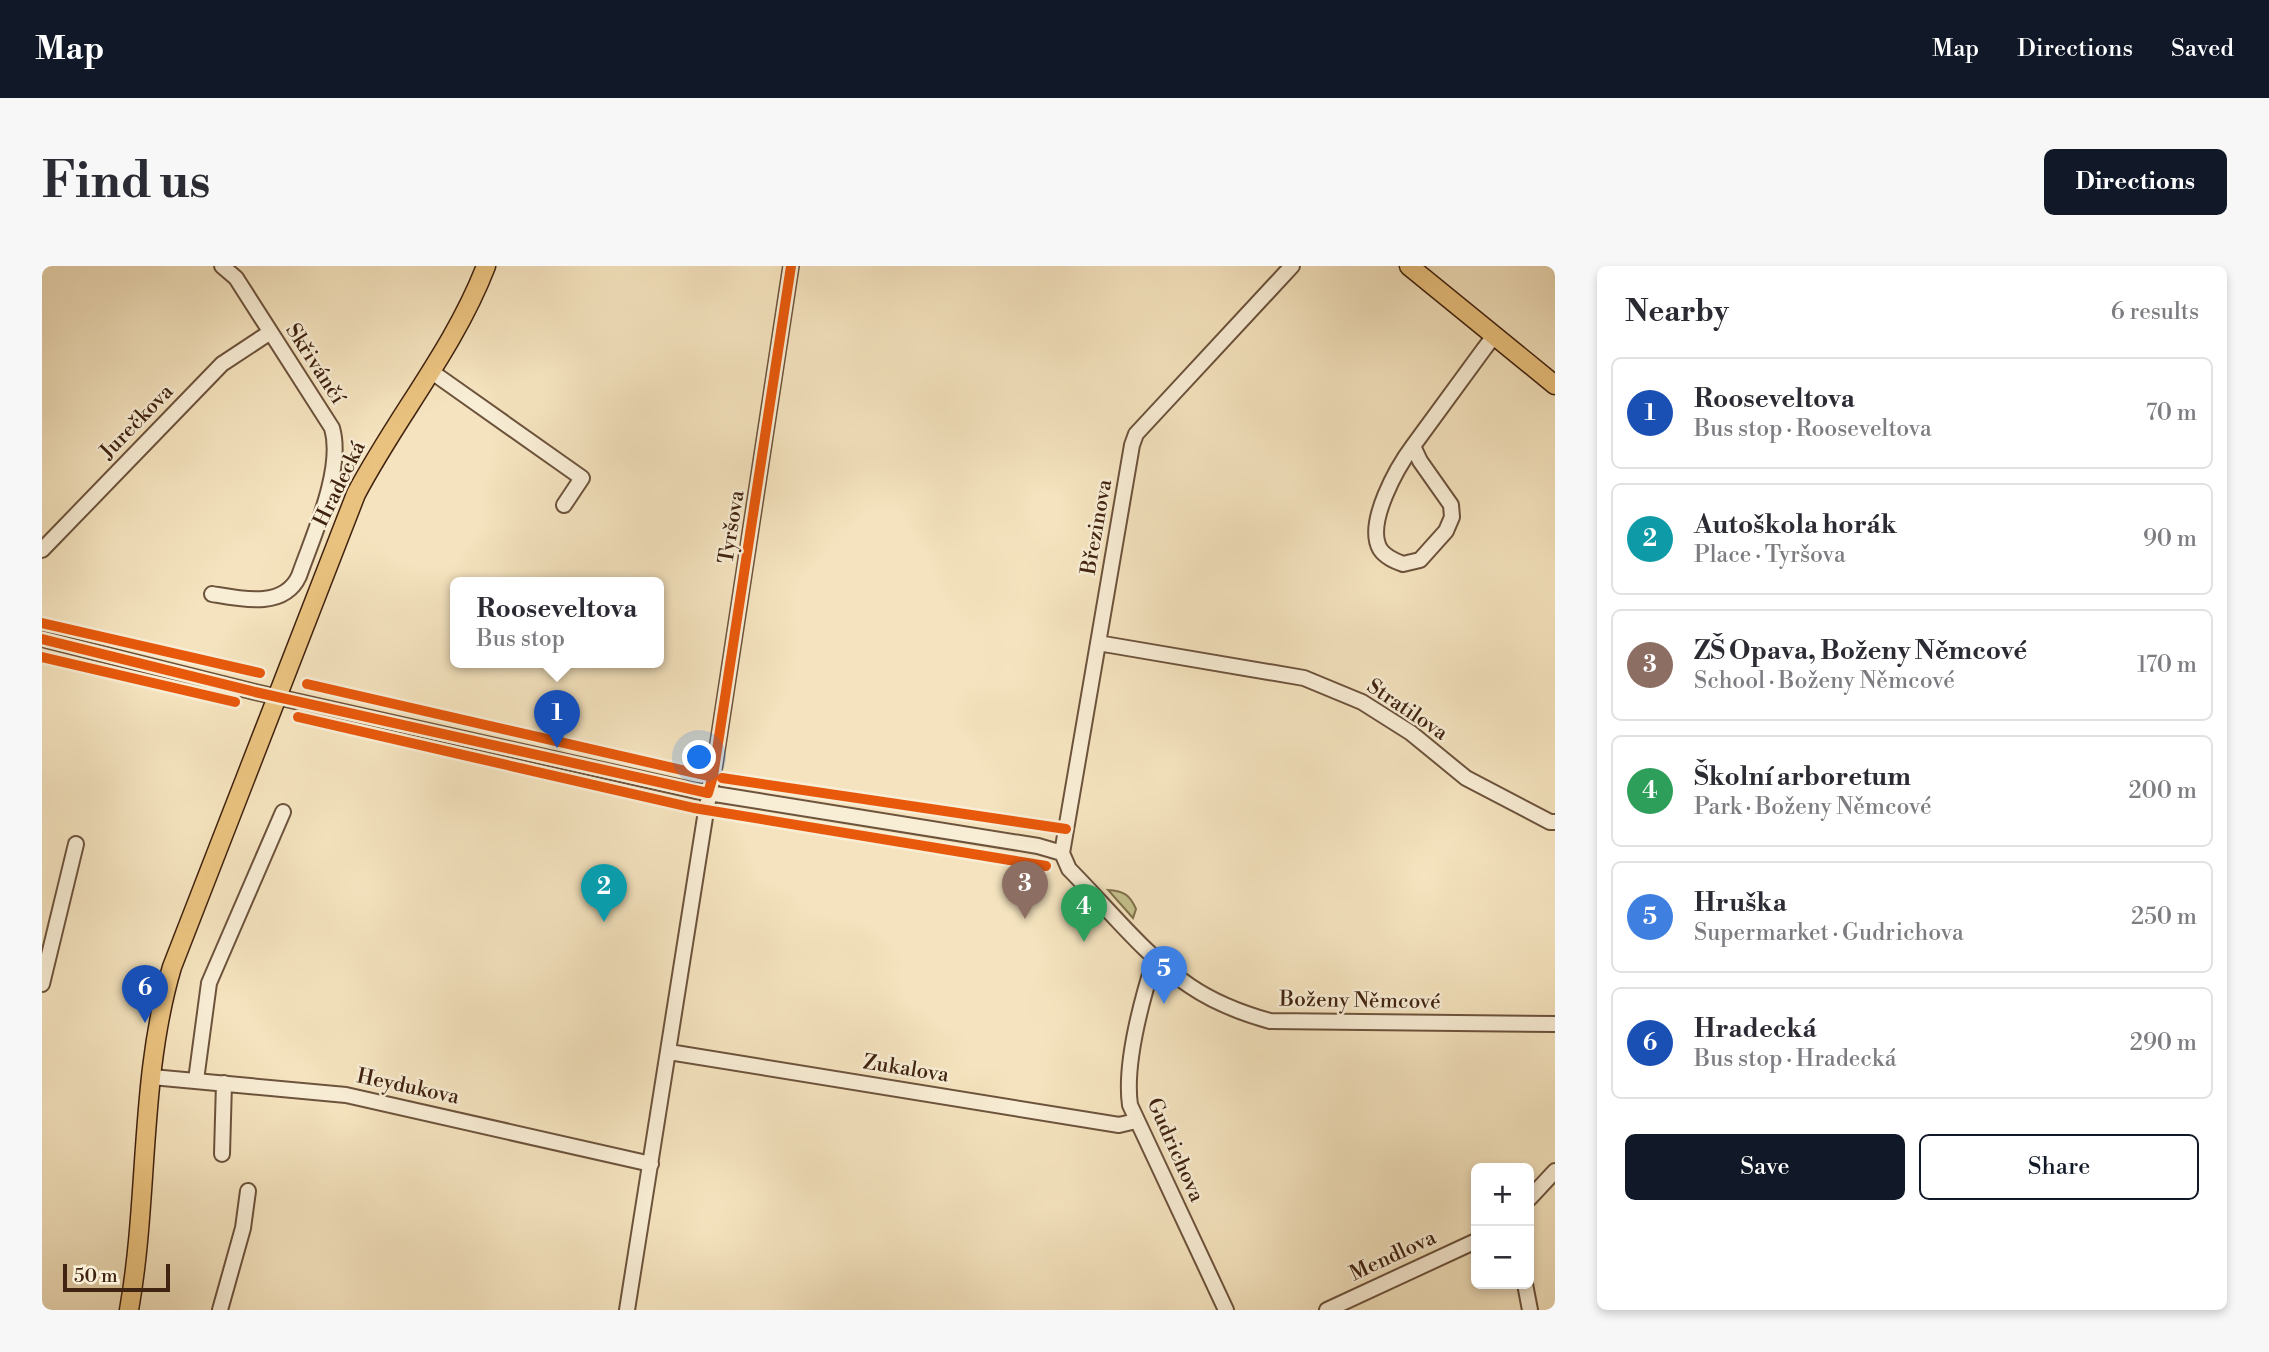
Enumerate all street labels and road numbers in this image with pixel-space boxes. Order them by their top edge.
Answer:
street label: Skřivánčí [279,319,351,410]
street label: Jurečkova [94,379,179,466]
street label: Hradecká [308,437,372,531]
street label: Březinova [1076,477,1118,578]
street label: Tyršova [713,488,751,565]
street label: Stratilova [1362,673,1453,747]
street label: Boženy Němcové [1278,987,1441,1015]
street label: Zukalova [861,1049,951,1089]
street label: Heydukova [354,1063,462,1111]
street label: Gudrichova [1141,1094,1210,1206]
street label: Mendlova [1346,1225,1441,1287]

